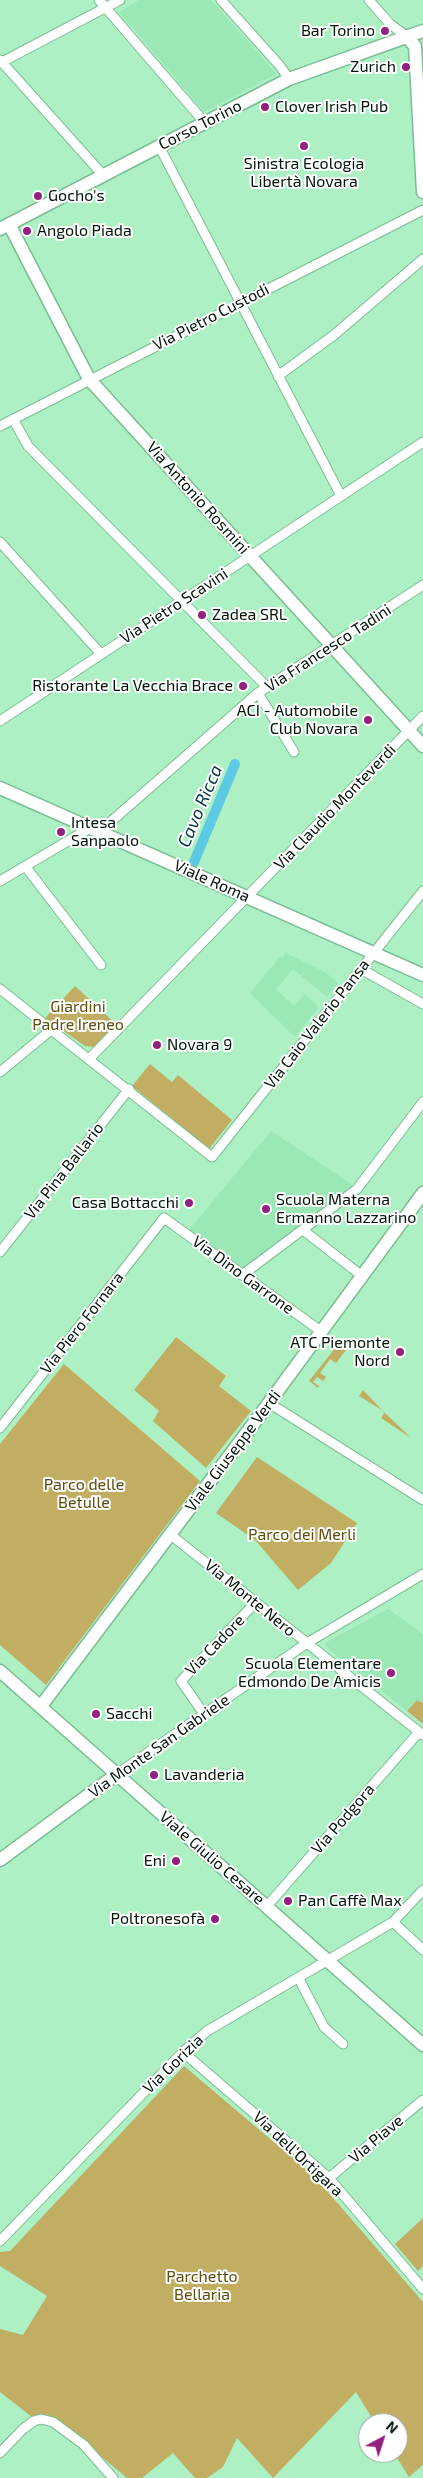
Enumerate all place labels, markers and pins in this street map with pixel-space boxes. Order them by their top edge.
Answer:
place label: Bar Torino [301,21,375,41]
marker: Bar Torino [379,25,391,37]
place label: Zurich [350,57,396,77]
marker: Zurich [400,61,412,73]
place label: Clover Irish Pub [275,97,388,117]
marker: Clover Irish Pub [259,101,271,113]
marker: Sinistra Ecologia Libertà Novara [298,140,310,152]
place label: Sinistra Ecologia Libertà Novara [244,154,364,192]
place label: Gocho's [48,186,105,206]
marker: Gocho's [32,190,44,202]
place label: Angolo Piada [37,221,132,241]
marker: Angolo Piada [21,225,33,237]
place label: Zadea SRL [212,605,287,625]
marker: Zadea SRL [196,609,208,621]
place label: Ristorante La Vecchia Brace [32,676,233,696]
marker: Ristorante La Vecchia Brace [237,680,249,692]
place label: ACI - Automobile Club Novara [237,701,358,739]
marker: ACI - Automobile Club Novara [362,714,374,726]
place label: Intesa Sanpaolo [71,813,139,851]
marker: Intesa Sanpaolo [55,826,67,838]
place label: Novara 9 [167,1035,232,1055]
marker: Novara 9 [151,1039,163,1051]
place label: Scuola Materna Ermanno Lazzarino [276,1190,416,1228]
place label: Casa Bottacchi [72,1193,179,1213]
marker: Casa Bottacchi [183,1197,195,1209]
marker: Scuola Materna Ermanno Lazzarino [260,1203,272,1215]
place label: ATC Piemonte Nord [290,1333,390,1371]
marker: ATC Piemonte Nord [394,1346,406,1358]
place label: Scuola Elementare Edmondo De Amicis [238,1654,381,1692]
marker: Scuola Elementare Edmondo De Amicis [385,1667,397,1679]
place label: Sacchi [106,1704,153,1724]
marker: Sacchi [90,1708,102,1720]
place label: Lavanderia [164,1765,244,1785]
marker: Lavanderia [148,1769,160,1781]
place label: Eni [144,1851,166,1871]
marker: Eni [170,1855,182,1867]
place label: Pan Caffè Max [298,1891,402,1911]
marker: Pan Caffè Max [282,1895,294,1907]
place label: Poltronesofà [111,1909,205,1929]
marker: Poltronesofà [209,1913,221,1925]

